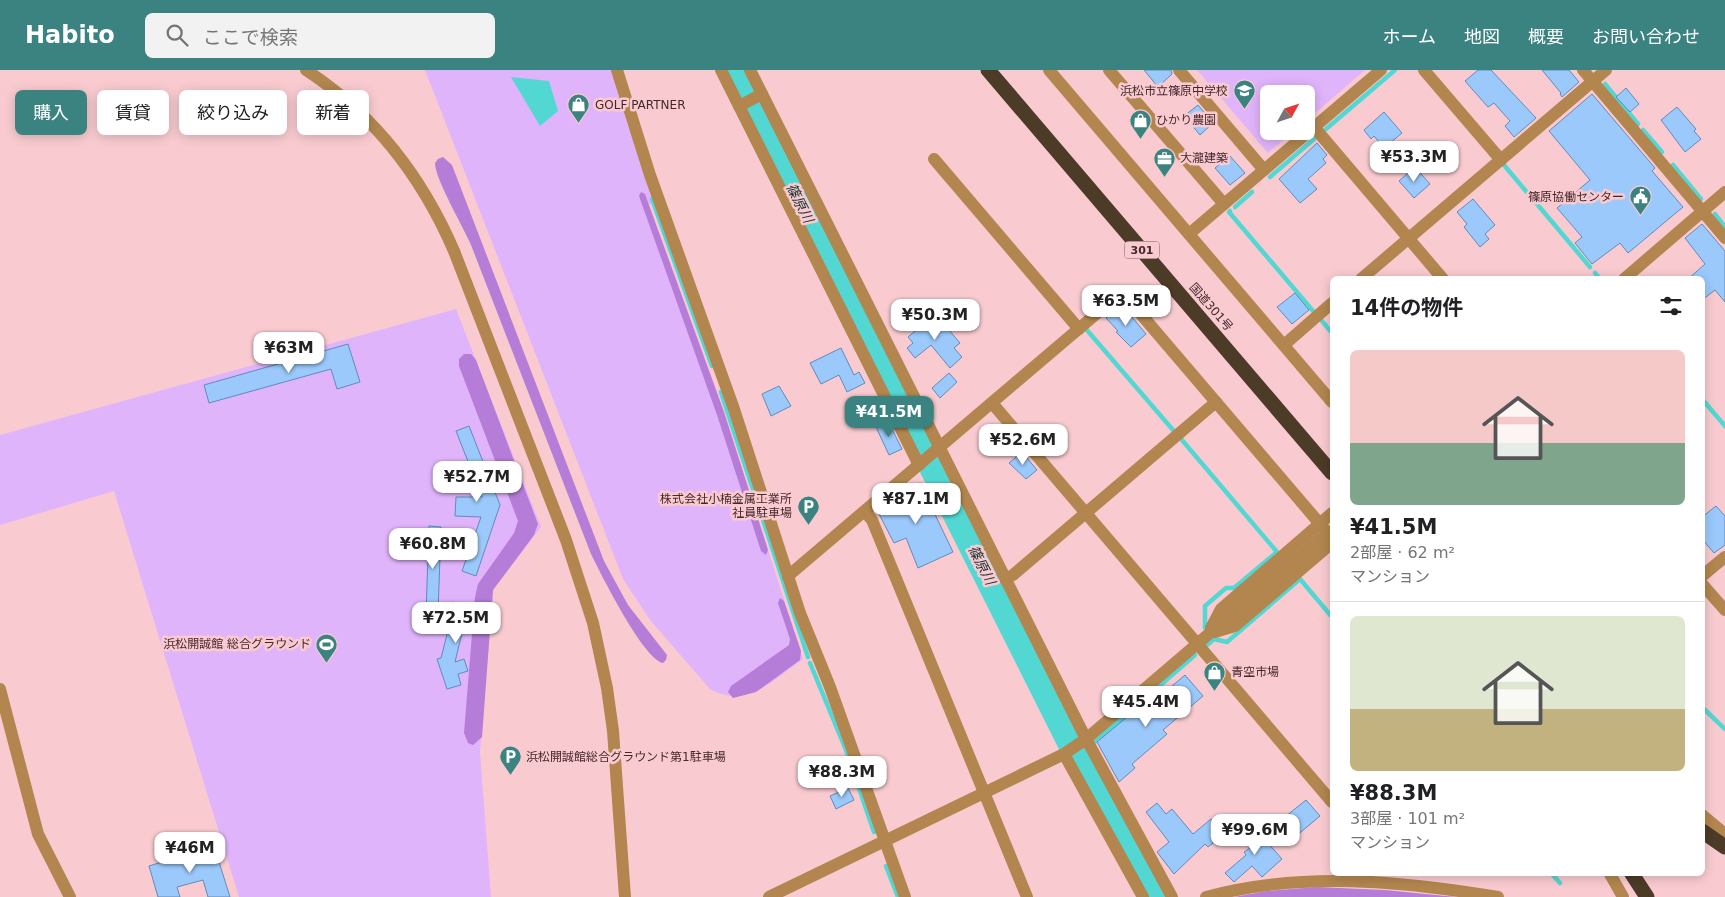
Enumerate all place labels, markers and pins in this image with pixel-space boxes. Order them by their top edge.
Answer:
school or university icon: 浜松市立篠原中学校 [1232,79,1256,110]
place label: 浜松市立篠原中学校 [1120,84,1228,98]
shop icon: GOLF PARTNER [567,93,591,124]
place label: GOLF PARTNER [595,98,686,112]
shop icon: ひかり農園 [1128,108,1152,139]
place label: ひかり農園 [1156,113,1216,127]
pin: ¥53.3M [1373,140,1455,183]
office icon: 大瀧建築 [1152,146,1176,177]
place label: 大瀧建築 [1180,151,1228,165]
public building icon: 篠原協働センター [1628,185,1652,216]
place label: 篠原協働センター [1528,190,1624,204]
pin: ¥63.5M [1085,284,1167,327]
pin: ¥50.3M [894,298,976,341]
pin: ¥63M [259,332,319,374]
pin: ¥41.5M [848,396,930,438]
pin: ¥52.6M [982,424,1064,466]
pin: ¥52.7M [436,460,518,503]
pin: ¥87.1M [875,482,957,525]
place label: 株式会社小楠金属工業所 社員駐車場 [660,492,792,520]
parking icon: 株式会社小楠金属工業所 社員駐車場 [796,494,820,525]
pin: ¥60.8M [392,528,474,570]
pin: ¥72.5M [415,602,497,644]
sports icon: 浜松開誠館 総合グラウンド [315,632,339,663]
place label: 浜松開誠館 総合グラウンド [163,637,311,651]
shop icon: 青空市場 [1203,660,1227,691]
place label: 青空市場 [1231,665,1279,679]
pin: ¥45.4M [1105,686,1187,728]
parking icon: 浜松開誠館総合グラウンド第1駐車場 [498,745,522,776]
place label: 浜松開誠館総合グラウンド第1駐車場 [526,750,726,764]
pin: ¥88.3M [801,756,883,798]
pin: ¥99.6M [1214,814,1296,856]
pin: ¥46M [160,832,220,874]

